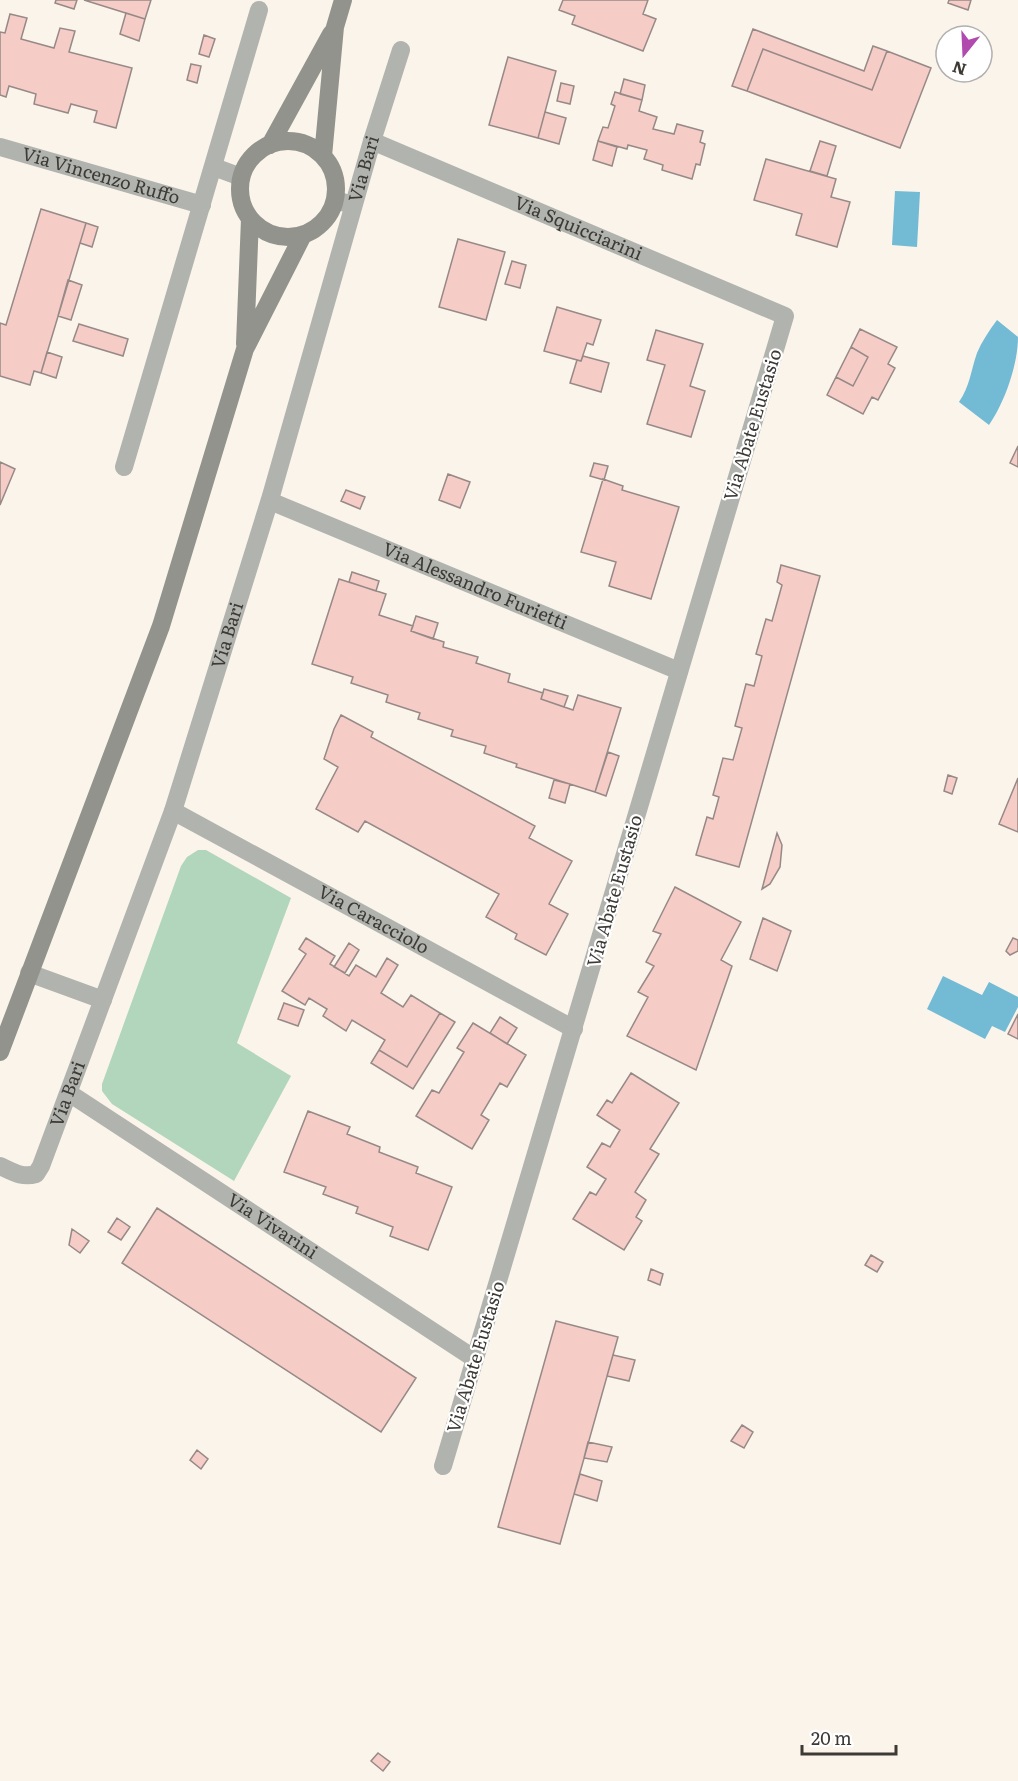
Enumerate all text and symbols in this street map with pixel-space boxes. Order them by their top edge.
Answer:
north arrow [934,24,994,84]
text: N [949,56,969,83]
street label: Via Bari [340,132,385,205]
street label: Via Vincenzo Ruffo [19,139,183,210]
street label: Via Squicciarini [510,188,647,266]
street label: Via Abate Eustasio [716,345,787,504]
street label: Via Alessandro Furietti [379,534,572,635]
street label: Via Bari [203,598,249,672]
street label: Via Abate Eustasio [579,811,648,970]
street label: Via Caracciolo [314,877,435,960]
street label: Via Bari [42,1057,91,1130]
street label: Via Vivarini [223,1185,324,1264]
street label: Via Abate Eustasio [439,1277,510,1436]
scale bar [802,1718,896,1756]
text: 20 m [811,1724,852,1751]

